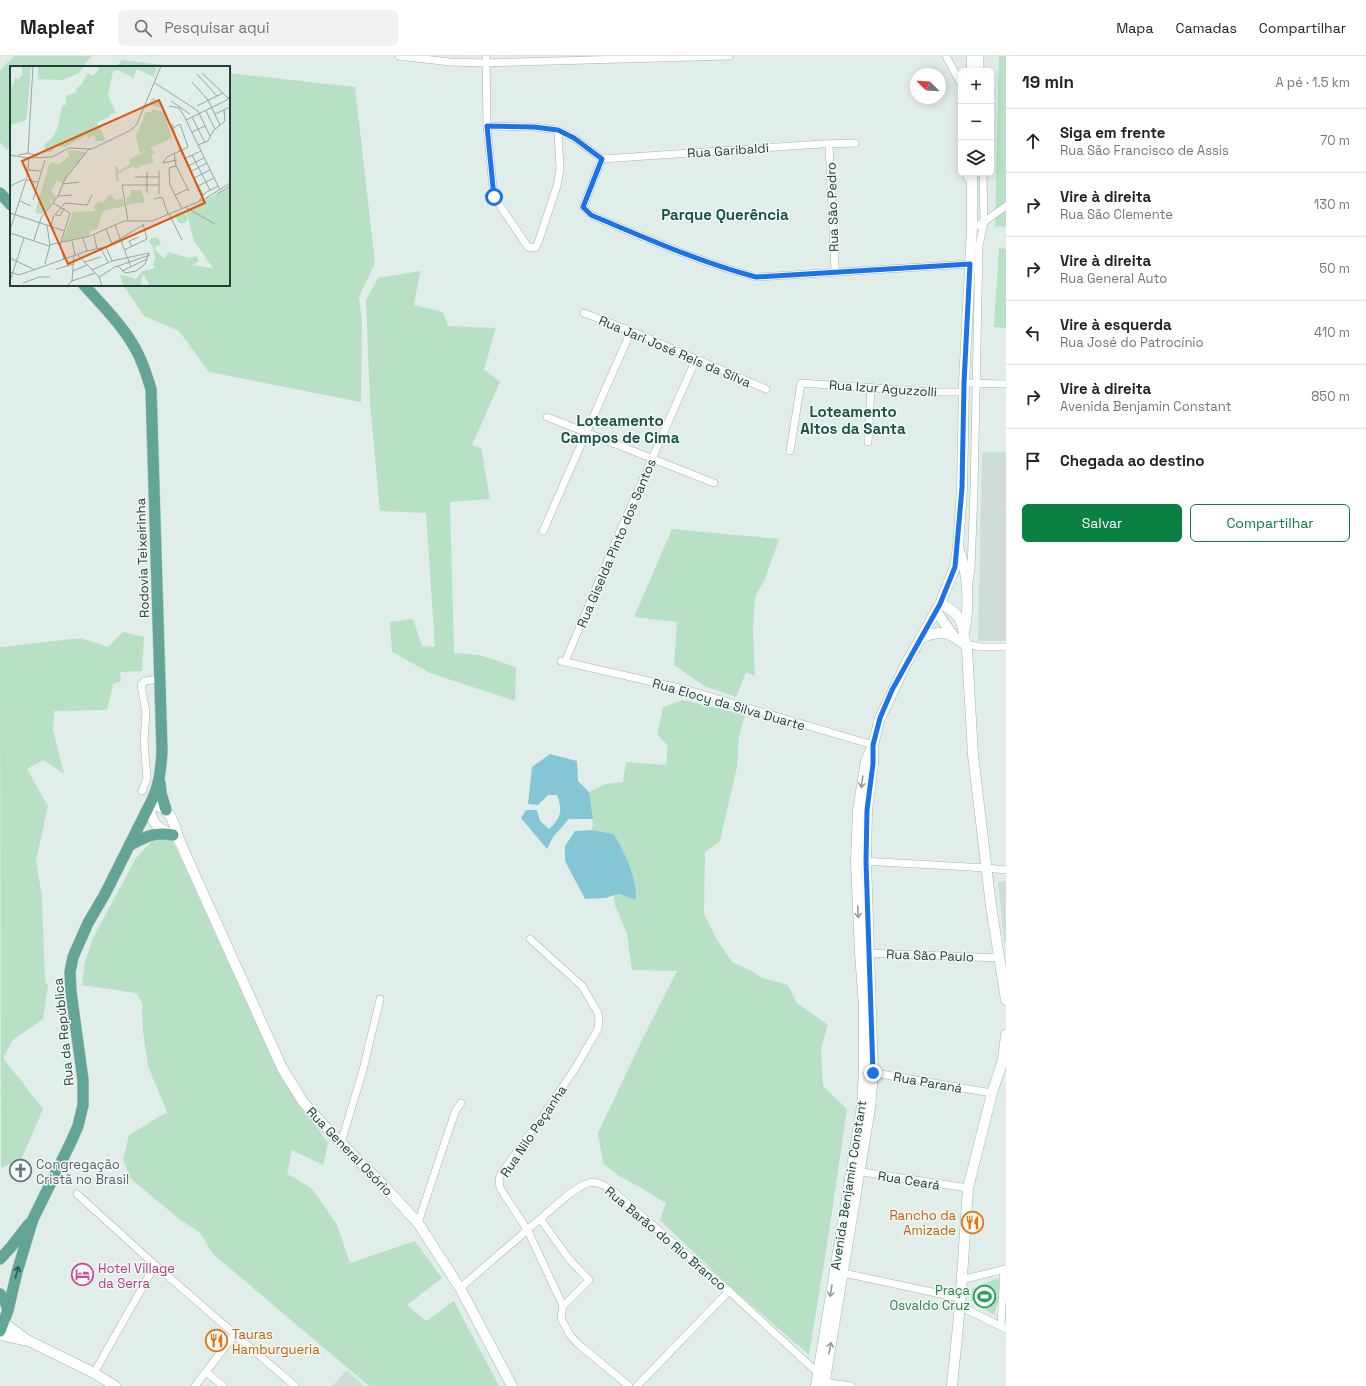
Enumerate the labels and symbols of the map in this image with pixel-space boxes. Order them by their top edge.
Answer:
inset map [10,66,230,286]
north arrow [910,68,946,104]
street label: Rua Garibaldi [687,139,769,162]
street label: Rua São Pedro [822,162,843,252]
route start [485,188,503,206]
district label: Parque Querência [661,205,789,224]
street label: Rua Jari José Reis da Silva [596,312,754,391]
street label: Rua Izur Aguzzolli [828,376,938,401]
district label: Loteamento Altos da Santa [800,402,906,438]
district label: Loteamento Campos de Cima [561,411,680,447]
street label: Rua Giselda Pinto dos Santos [573,456,660,630]
street label: Rodovia Teixeirinha [132,497,153,618]
street label: Rua Elocy da Silva Duarte [651,675,807,734]
one-way arrow [858,775,866,788]
one-way arrow [854,905,862,918]
street label: Rua São Paulo [886,945,974,966]
street label: Rua da República [49,977,78,1087]
route end [864,1064,882,1082]
street label: Rua Paraná [892,1068,964,1097]
street label: Rua Nilo Peçanha [496,1082,571,1181]
street label: Avenida Benjamin Constant [827,1099,870,1271]
street label: Rua General Osório [303,1103,397,1199]
place label: Congregação Cristã no Brasil [36,1156,129,1188]
church icon: Congregação Cristã no Brasil [7,1158,33,1184]
street label: Rua Ceará [877,1167,942,1194]
street label: Rua Barão do Rio Branco [601,1183,730,1294]
place label: Rancho da Amizade [889,1207,957,1239]
restaurant icon: Rancho da Amizade [959,1209,985,1235]
place label: Hotel Village da Serra [98,1260,175,1292]
hotel icon: Hotel Village da Serra [70,1262,96,1288]
one-way arrow [14,1266,21,1279]
place label: Praça Osvaldo Cruz [890,1282,971,1314]
one-way arrow [827,1284,835,1297]
sports icon: Praça Osvaldo Cruz [972,1284,998,1310]
place label: Tauras Hamburgueria [232,1326,320,1358]
restaurant icon: Tauras Hamburgueria [203,1328,229,1354]
one-way arrow [826,1341,834,1354]

